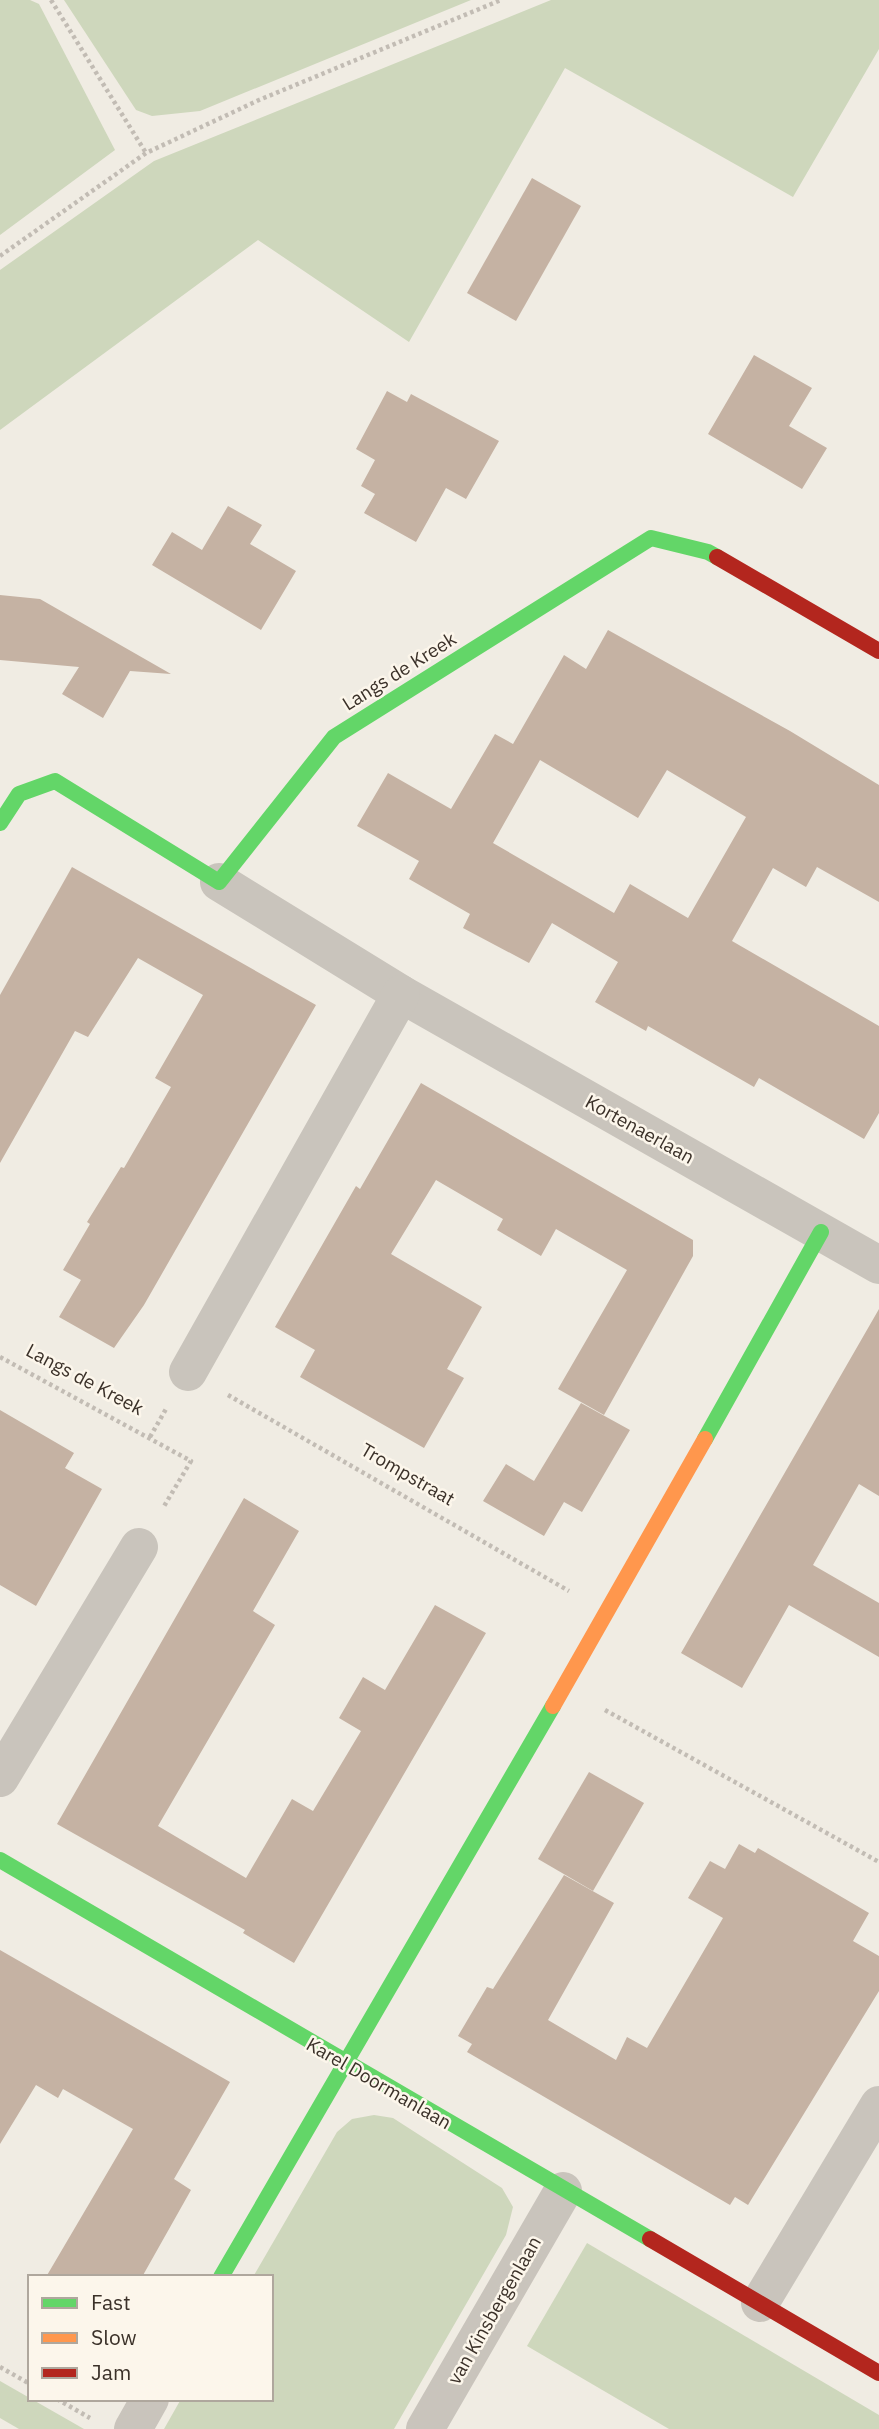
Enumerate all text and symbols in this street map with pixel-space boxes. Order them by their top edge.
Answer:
street label: Langs de Kreek [338,626,460,716]
street label: Kortenaerlaan [581,1089,699,1169]
street label: Langs de Kreek [22,1338,148,1420]
street label: Trompstraat [357,1437,459,1511]
street label: Karel Doormanlaan [302,2032,456,2134]
street label: van Kinsbergenlaan [442,2232,546,2388]
legend [28,2275,273,2401]
text: Fast [91,2288,131,2316]
text: Slow [91,2323,137,2351]
text: Jam [91,2358,131,2386]

